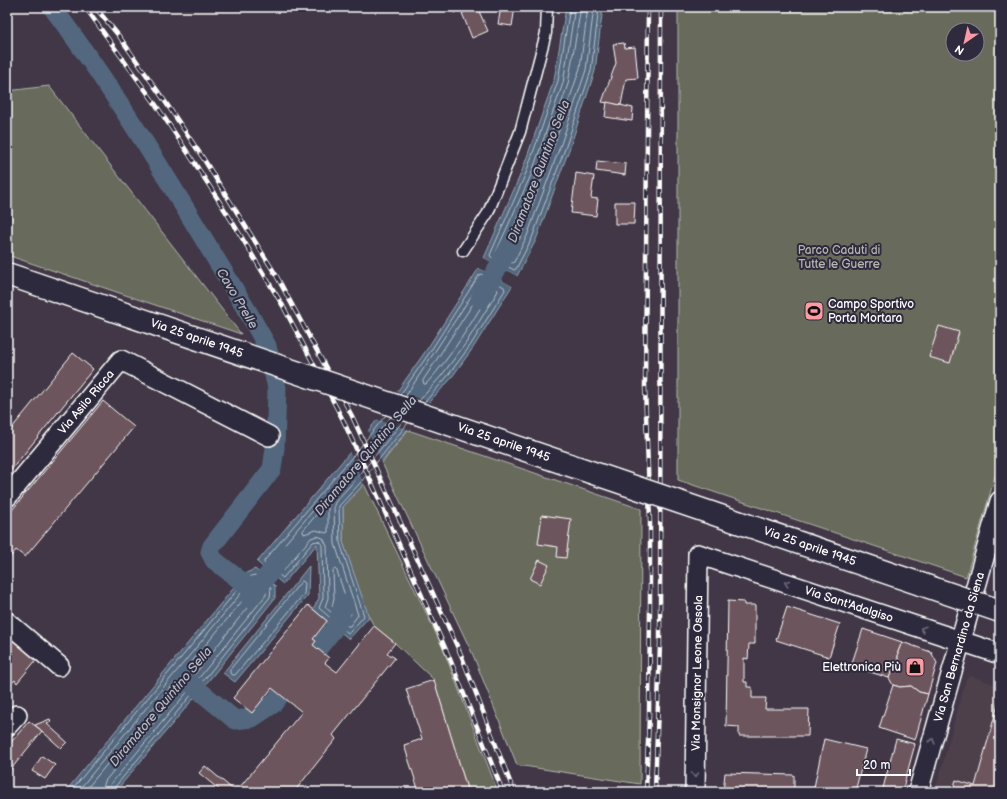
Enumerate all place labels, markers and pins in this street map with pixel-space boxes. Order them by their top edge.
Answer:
place label: Campo Sportivo Porta Mortara [828,297,914,326]
sports icon: Campo Sportivo Porta Mortara [803,300,825,322]
shop icon: Elettronica Più [904,656,926,678]
place label: Elettronica Più [822,660,901,675]

